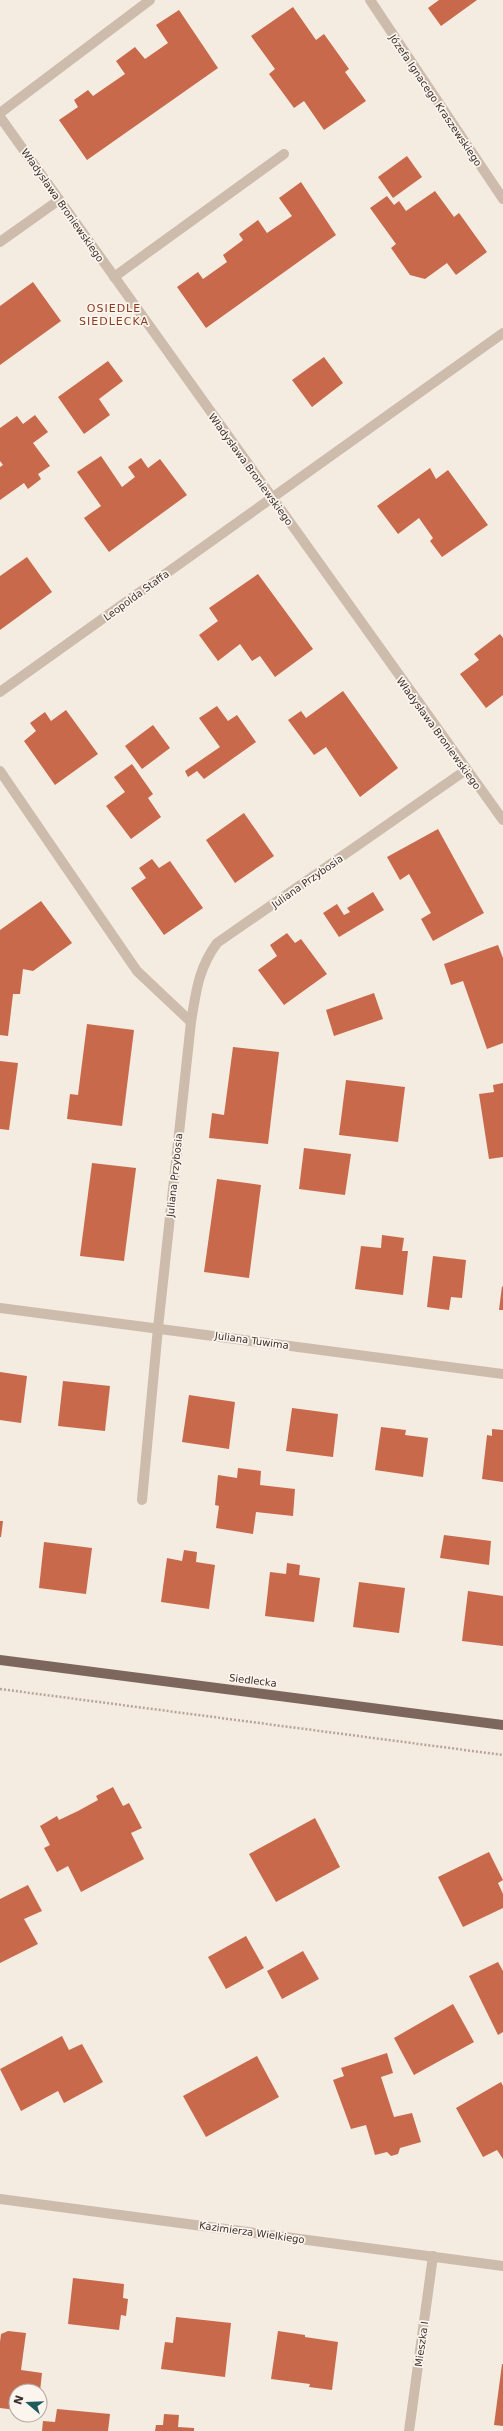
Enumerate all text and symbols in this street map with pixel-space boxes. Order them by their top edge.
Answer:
street label: Józefa Ignacego Kraszewskiego [387,32,484,168]
street label: Władysława Broniewskiego [19,147,106,264]
district label: OSIEDLE SIEDLECKA [79,302,149,328]
street label: Władysława Broniewskiego [206,411,295,527]
street label: Leopolda Staffa [102,568,171,623]
street label: Władysława Broniewskiego [394,675,483,791]
street label: Juliana Przybosia [269,853,345,911]
street label: Juliana Przybosia [165,1133,184,1219]
street label: Juliana Tuwima [213,1330,290,1351]
street label: Siedlecka [229,1672,277,1689]
street label: Kazimierza Wielkiego [198,2220,305,2245]
street label: Mieszka I [413,2321,430,2368]
north arrow [8,2383,48,2423]
text: N [11,2393,27,2406]

